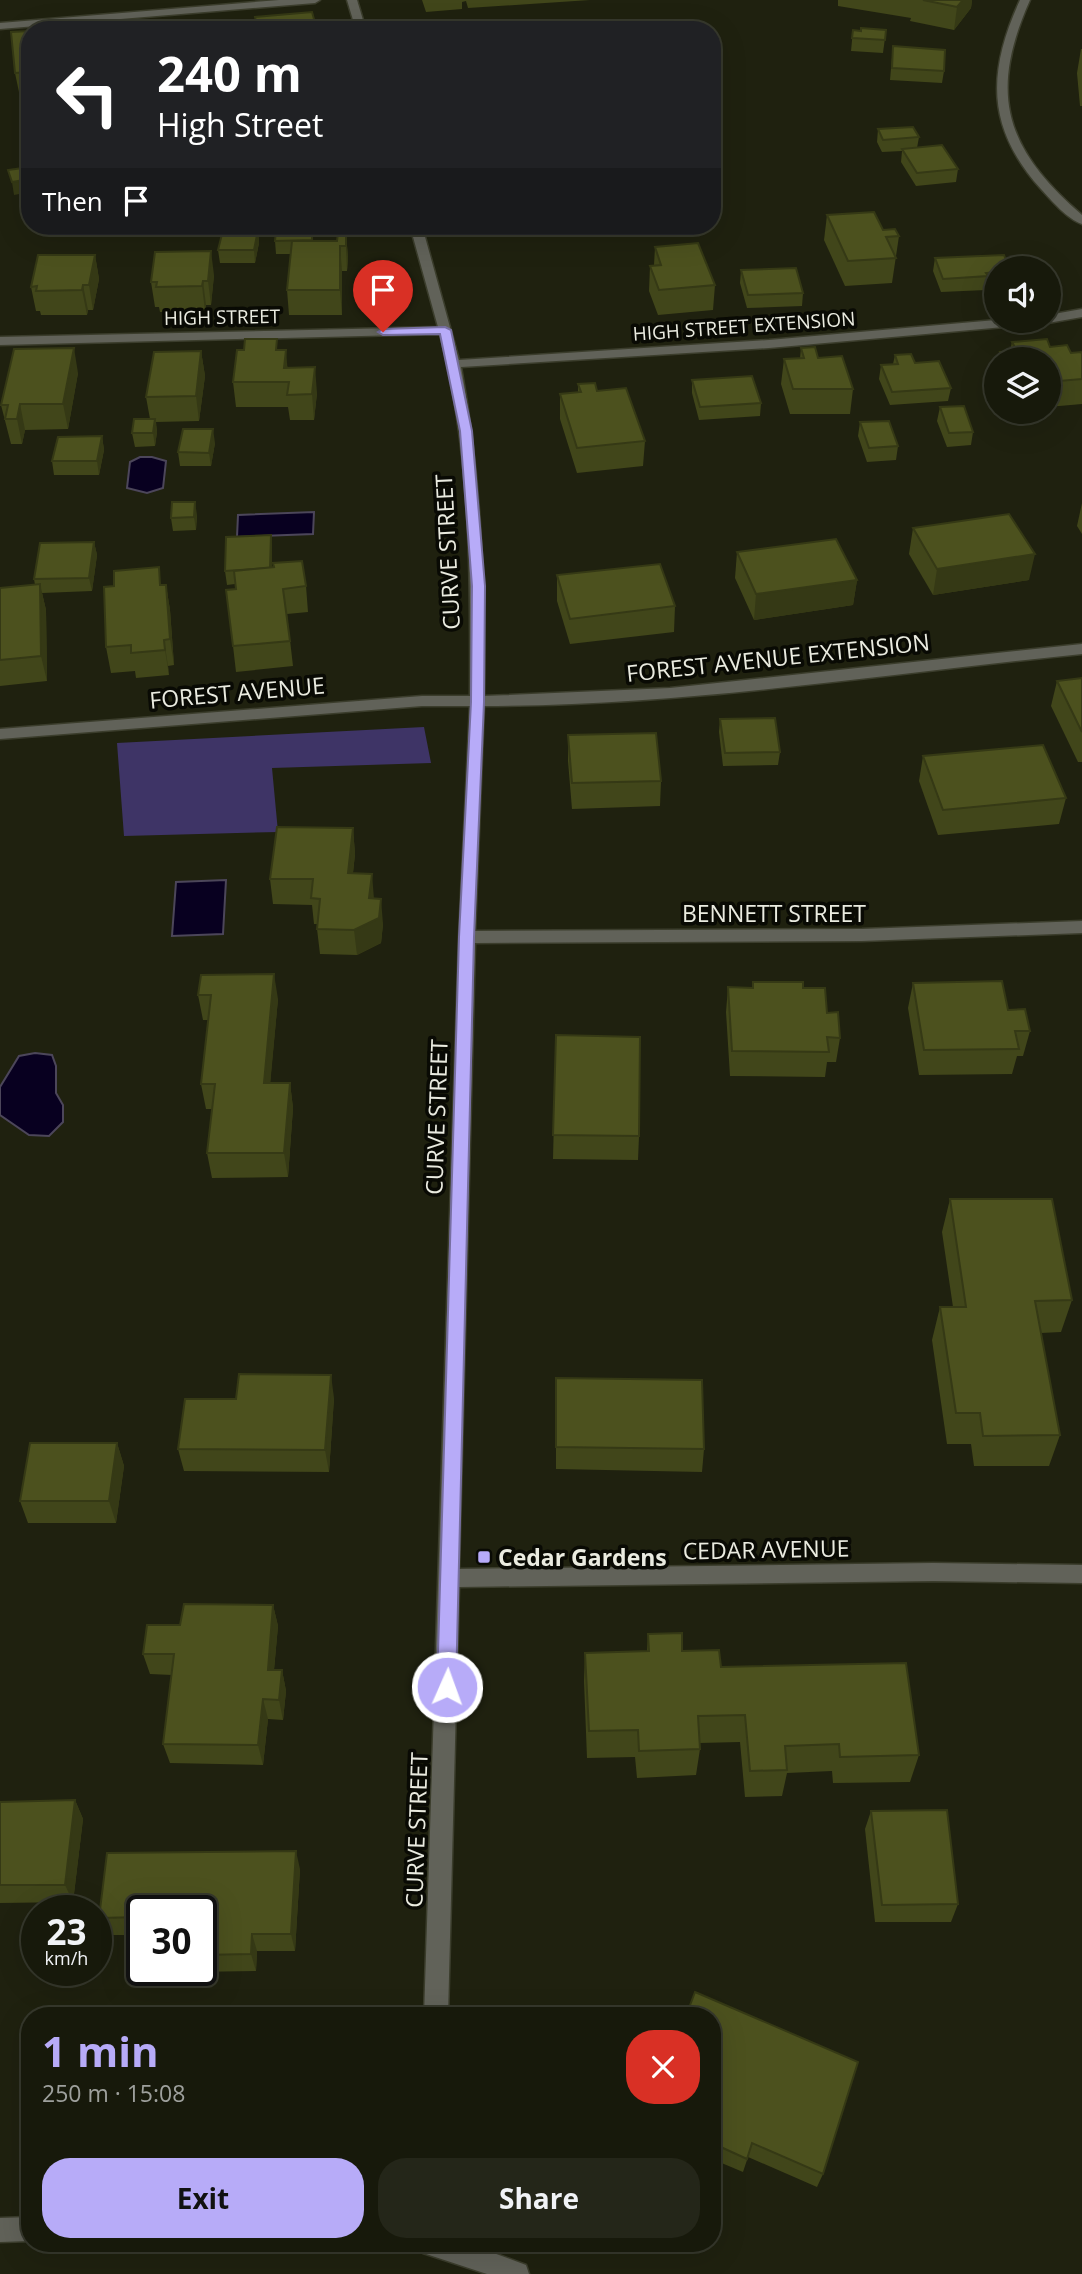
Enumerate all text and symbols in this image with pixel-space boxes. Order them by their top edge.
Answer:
text: 240 m [157,40,302,106]
icon: left [42,49,133,140]
text: High Street [157,103,323,146]
icon: arrive [117,182,155,220]
text: Then [42,183,103,219]
map controls [984,256,1061,424]
button: sound [984,256,1061,333]
pin [353,260,413,332]
icon: arrive [364,271,402,309]
street label: HIGH STREET [164,303,281,331]
street label: HIGH STREET EXTENSION [632,305,856,347]
button: layers [984,347,1061,424]
street label: CURVE STREET [427,473,467,631]
street label: FOREST AVENUE EXTENSION [625,625,931,689]
street label: FOREST AVENUE [148,668,326,716]
street label: BENNETT STREET [682,897,866,929]
street label: CURVE STREET [417,1038,455,1195]
street label: CEDAR AVENUE [682,1532,850,1566]
place label: Cedar Gardens [498,1541,667,1573]
marker: Cedar Gardens [476,1549,492,1565]
position arrow [410,1650,484,1724]
street label: CURVE STREET [397,1751,435,1908]
speed limit sign: 30 [126,1895,217,1986]
text: 23 [46,1908,87,1955]
text: km/h [45,1946,88,1970]
text: 1 min [42,2022,159,2079]
button: close [626,2030,700,2104]
text: 250 m · 15:08 [42,2077,185,2109]
button: Exit [42,2158,364,2238]
button: Share [378,2158,700,2238]

